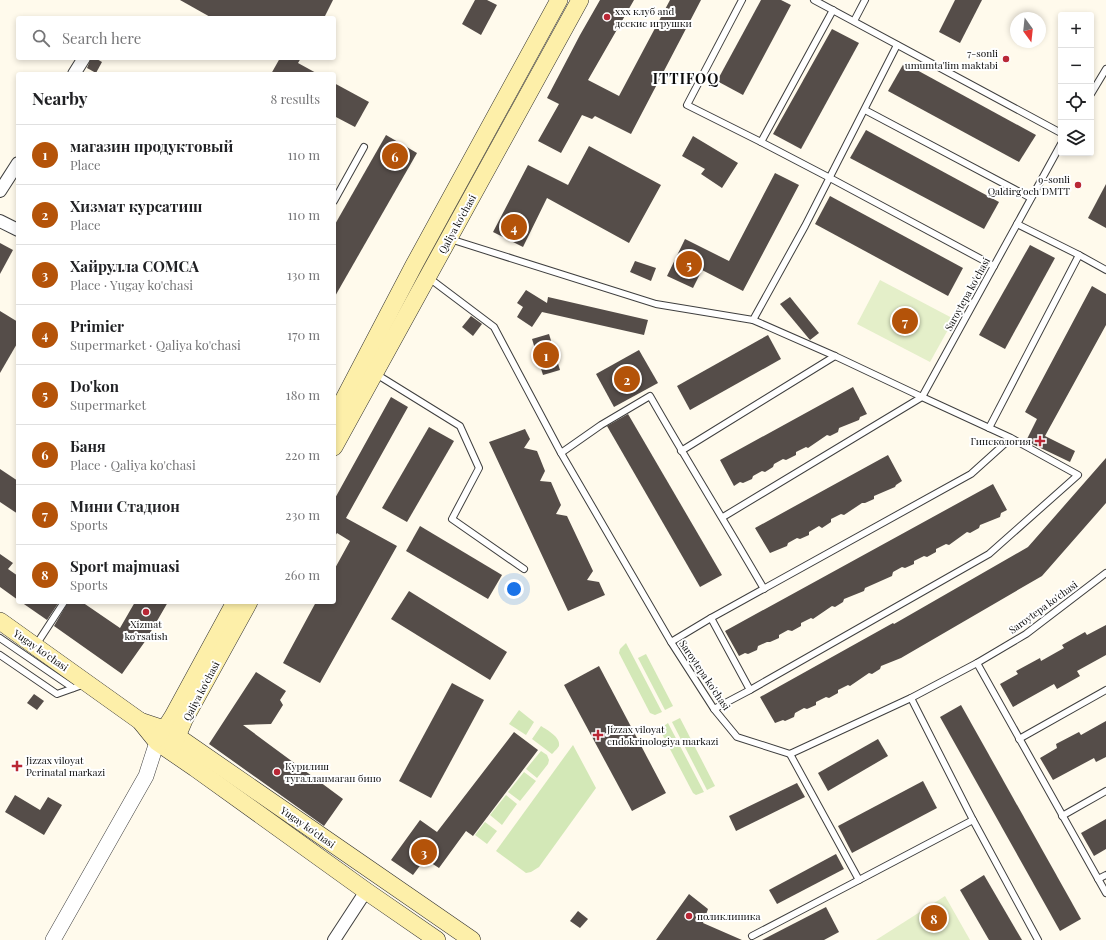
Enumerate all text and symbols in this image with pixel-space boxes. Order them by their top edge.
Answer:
place label: ххх клуб and деские игрушки [615,4,692,30]
marker: ххх клуб and деские игрушки [602,12,612,22]
north arrow [1010,12,1046,48]
map controls [1058,12,1094,156]
button: + [1058,12,1094,48]
search box [16,16,336,60]
icon: search [30,27,52,49]
text: Search here [62,28,141,48]
place label: 7-sonli umumta'lim maktabi [905,46,998,72]
button: − [1058,48,1094,84]
marker: 7-sonli umumta'lim maktabi [1001,54,1011,64]
district label: ITTIFOQ [653,69,719,88]
button: locate [1058,84,1094,120]
text: Nearby [32,87,87,109]
text: 8 results [270,90,320,107]
button: layers [1058,120,1094,156]
text: магазин продуктовый [70,136,233,156]
pin: 6 [382,141,408,171]
text: 1 [43,146,47,163]
text: 110 m [288,146,320,163]
text: Place [70,156,101,173]
place label: 9-sonli Qaldirg'och DMTT [988,172,1070,198]
marker: 9-sonli Qaldirg'och DMTT [1073,180,1083,190]
street label: Qaliya ko'chasi [435,192,479,256]
text: Хизмат курсатиш [70,196,202,216]
text: 2 [42,206,48,223]
text: 110 m [288,206,320,223]
pin: 4 [501,212,527,242]
text: Place [70,216,101,233]
pin: 5 [676,249,702,279]
street label: Saroytepa ko'chasi [941,255,993,333]
text: Хайрулла СОМСА [70,256,199,276]
text: 3 [42,266,48,283]
text: 130 m [287,266,320,283]
text: Place · Yugay ko'chasi [70,276,193,293]
pin: 7 [892,306,918,336]
text: Primier [70,316,124,336]
text: 4 [42,326,48,343]
text: 170 m [287,326,320,343]
text: Supermarket · Qaliya ko'chasi [70,336,241,353]
pin: 1 [533,340,559,370]
pin: 2 [614,364,640,394]
text: Do'kon [70,376,119,396]
text: 5 [42,386,48,403]
text: 180 m [286,386,320,403]
text: Supermarket [70,396,146,413]
place label: Гинекология [971,434,1032,448]
marker: Гинекология [1034,435,1046,447]
text: Баня [70,436,106,456]
text: 6 [41,446,49,463]
text: 220 m [285,446,320,463]
text: Place · Qaliya ko'chasi [70,456,196,473]
text: Мини Стадион [70,496,180,516]
text: 7 [42,506,48,523]
text: 230 m [285,506,320,523]
text: Sports [70,516,108,533]
text: Sport majmuasi [70,556,180,576]
text: 8 [41,566,49,583]
text: 260 m [284,566,320,583]
text: Sports [70,576,108,593]
street label: Saroytepa ko'chasi [1006,577,1080,637]
your location [504,579,524,599]
marker: Xizmat ko'rsatish [141,607,151,617]
place label: Xizmat ko'rsatish [124,617,168,643]
street label: Yugay ko'chasi [10,625,71,674]
street label: Saroytepa ko'chasi [676,637,734,713]
street label: Qaliya ko'chasi [179,659,223,723]
place label: Jizzax viloyat endokrinologiya markazi [606,722,718,748]
marker: Jizzax viloyat endokrinologiya markazi [592,729,604,741]
place label: Jizzax viloyat Perinatal markazi [25,753,105,779]
place label: Курилиш тугалланмаган бино [285,759,382,785]
marker: Jizzax viloyat Perinatal markazi [11,760,23,772]
marker: Курилиш тугалланмаган бино [272,767,282,777]
street label: Yugay ko'chasi [277,802,338,851]
pin: 3 [411,837,437,867]
pin: 8 [921,903,947,933]
place label: поликлиника [697,909,760,923]
marker: поликлиника [684,911,694,921]

